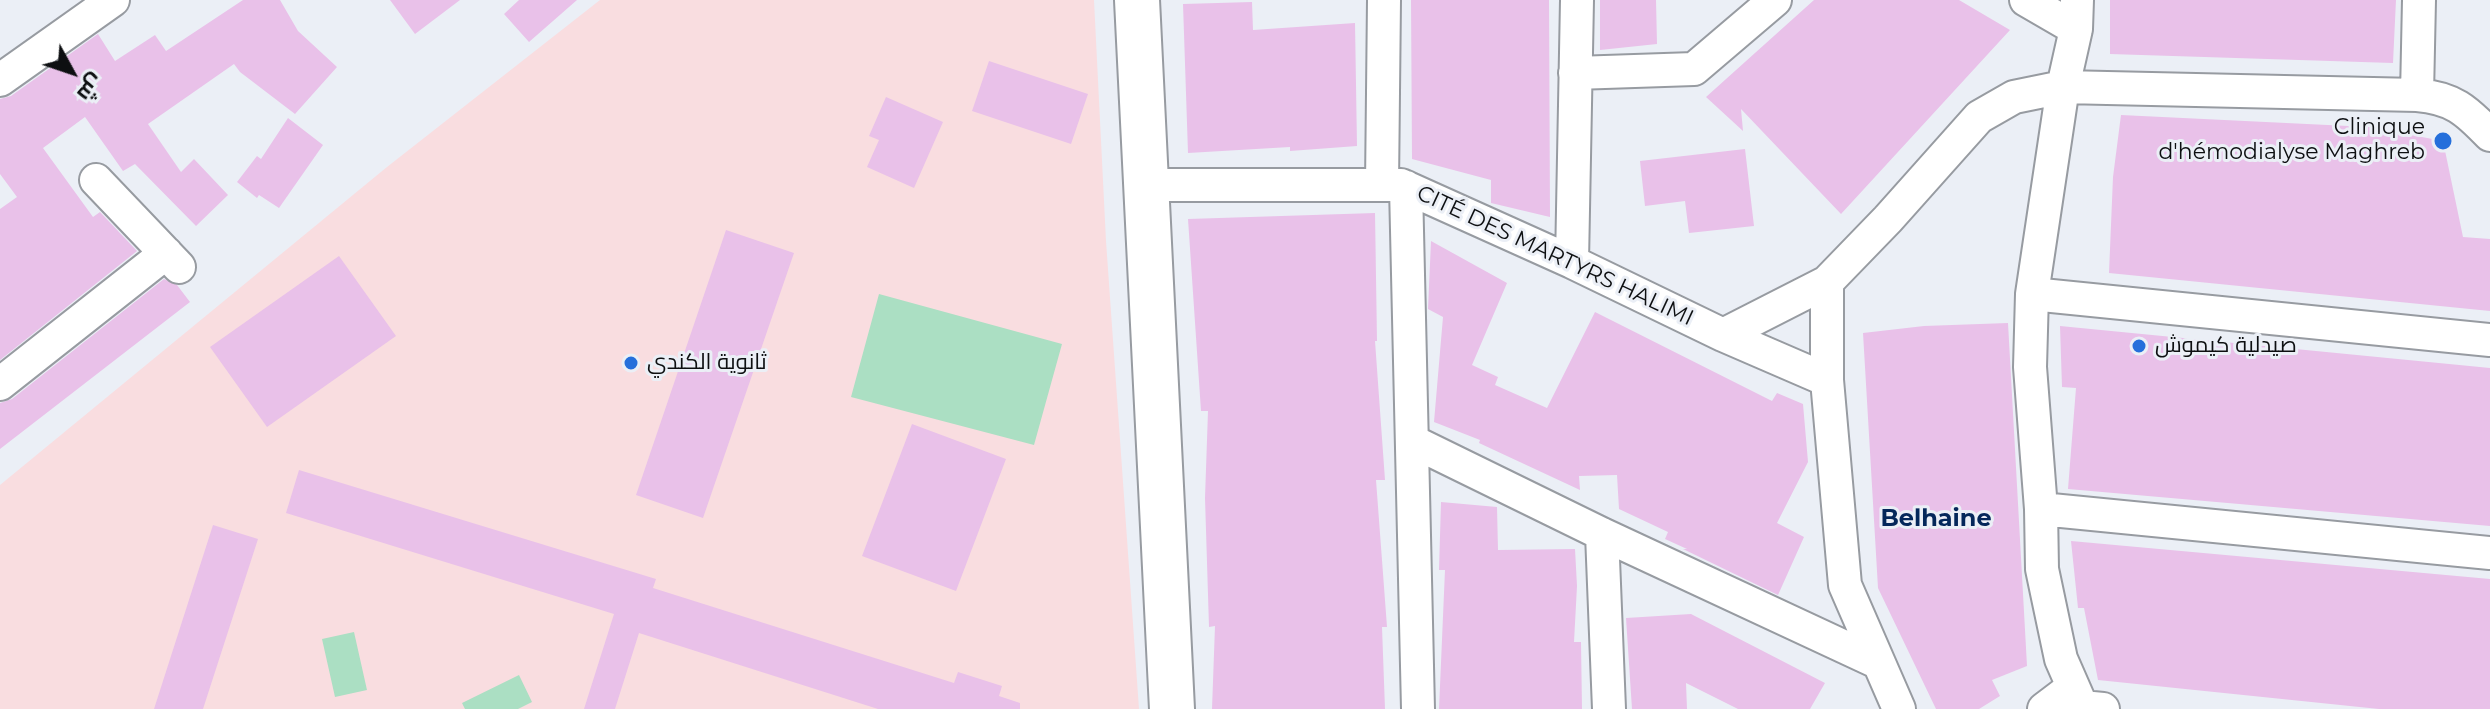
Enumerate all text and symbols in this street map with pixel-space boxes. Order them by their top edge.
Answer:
north arrow [32,32,112,112]
text: ش [71,68,110,107]
place label: Clinique d'hémodialyse Maghreb [2158,115,2425,166]
marker: Clinique d'hémodialyse Maghreb [2432,130,2454,152]
street label: CITÉ DES MARTYRS HALIMI [1412,180,1698,332]
place label: صيدلية كيموش [2155,333,2297,359]
marker: صيدلية كيموش [2130,337,2148,355]
place label: ثانوية الكندي [647,350,767,376]
marker: ثانوية الكندي [622,354,640,372]
district label: Belhaine [1880,505,1992,533]

